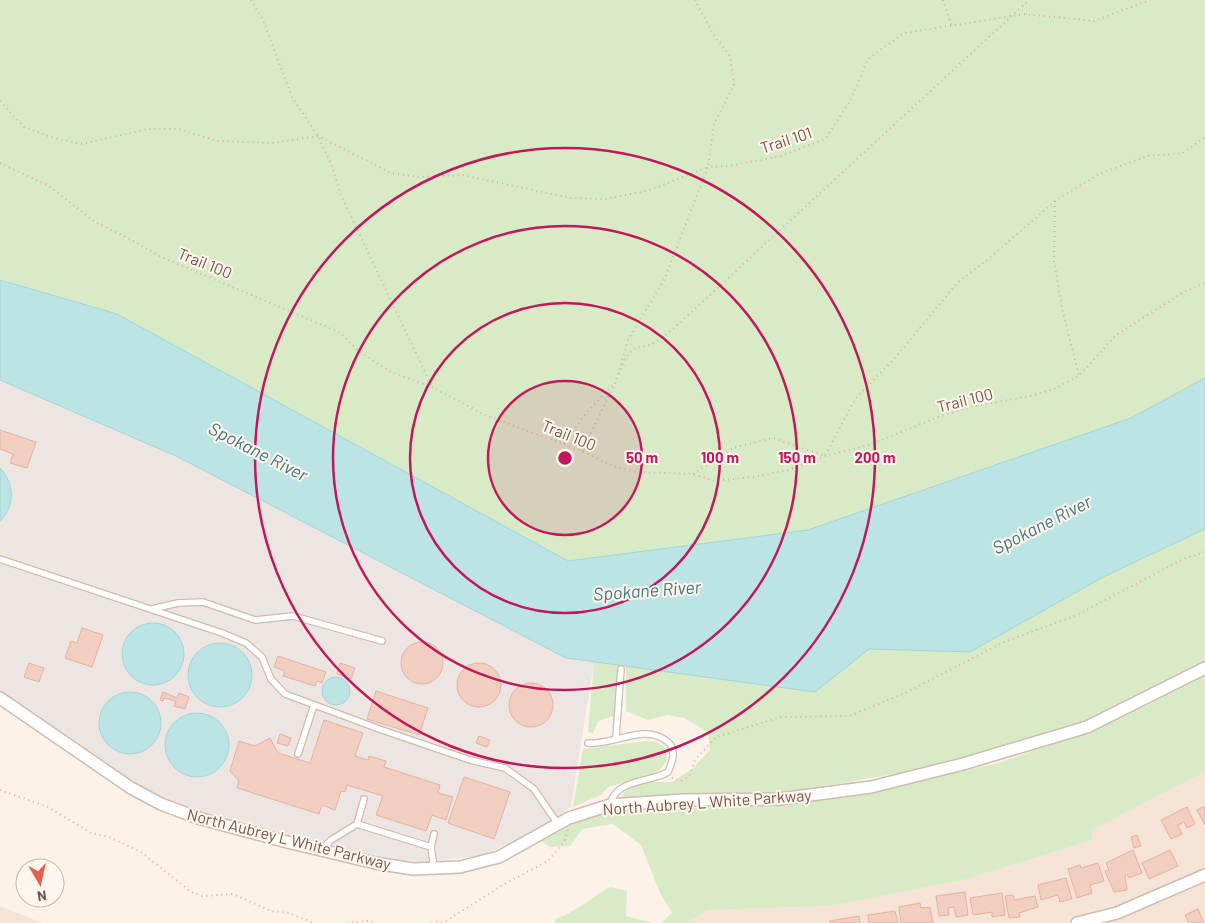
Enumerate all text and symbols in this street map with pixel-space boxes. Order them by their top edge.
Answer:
street label: Trail 101 [758,122,814,157]
street label: Trail 100 [175,243,235,282]
street label: Trail 100 [935,383,995,416]
street label: Trail 100 [539,415,599,454]
water label: Spokane River [205,417,312,486]
text: 50 m [626,448,658,466]
text: 100 m [701,448,739,466]
text: 150 m [778,448,816,466]
text: 200 m [854,448,896,466]
centre of rings [556,449,574,467]
water label: Spokane River [988,489,1095,558]
water label: Spokane River [592,575,702,605]
street label: North Aubrey L White Parkway [602,785,813,818]
street label: North Aubrey L White Parkway [185,804,394,873]
north arrow [15,858,65,908]
text: N [36,887,48,905]

